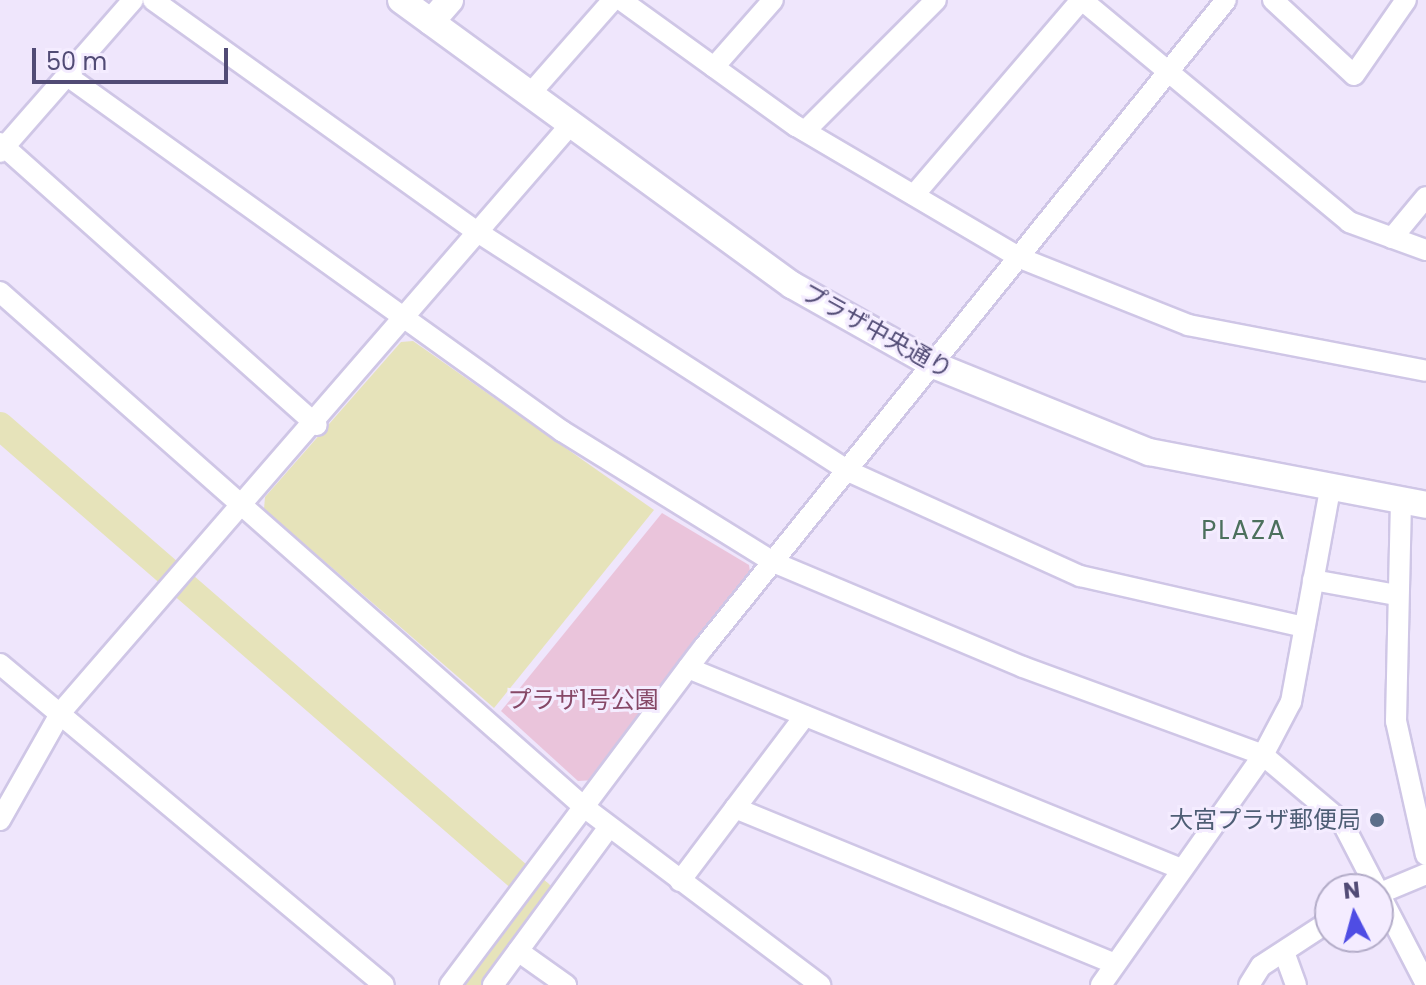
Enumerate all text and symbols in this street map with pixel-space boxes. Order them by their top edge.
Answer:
scale bar [36,32,232,82]
text: 50 m [46,45,107,78]
street label: プラザ中央通り [797,278,957,384]
district label: PLAZA [1201,515,1287,547]
park label: プラザ1号公園 [507,686,659,714]
place label: 大宮プラザ郵便局 [1169,806,1361,834]
marker: 大宮プラザ郵便局 [1368,811,1386,829]
north arrow [1314,873,1394,953]
text: N [1342,874,1361,907]

